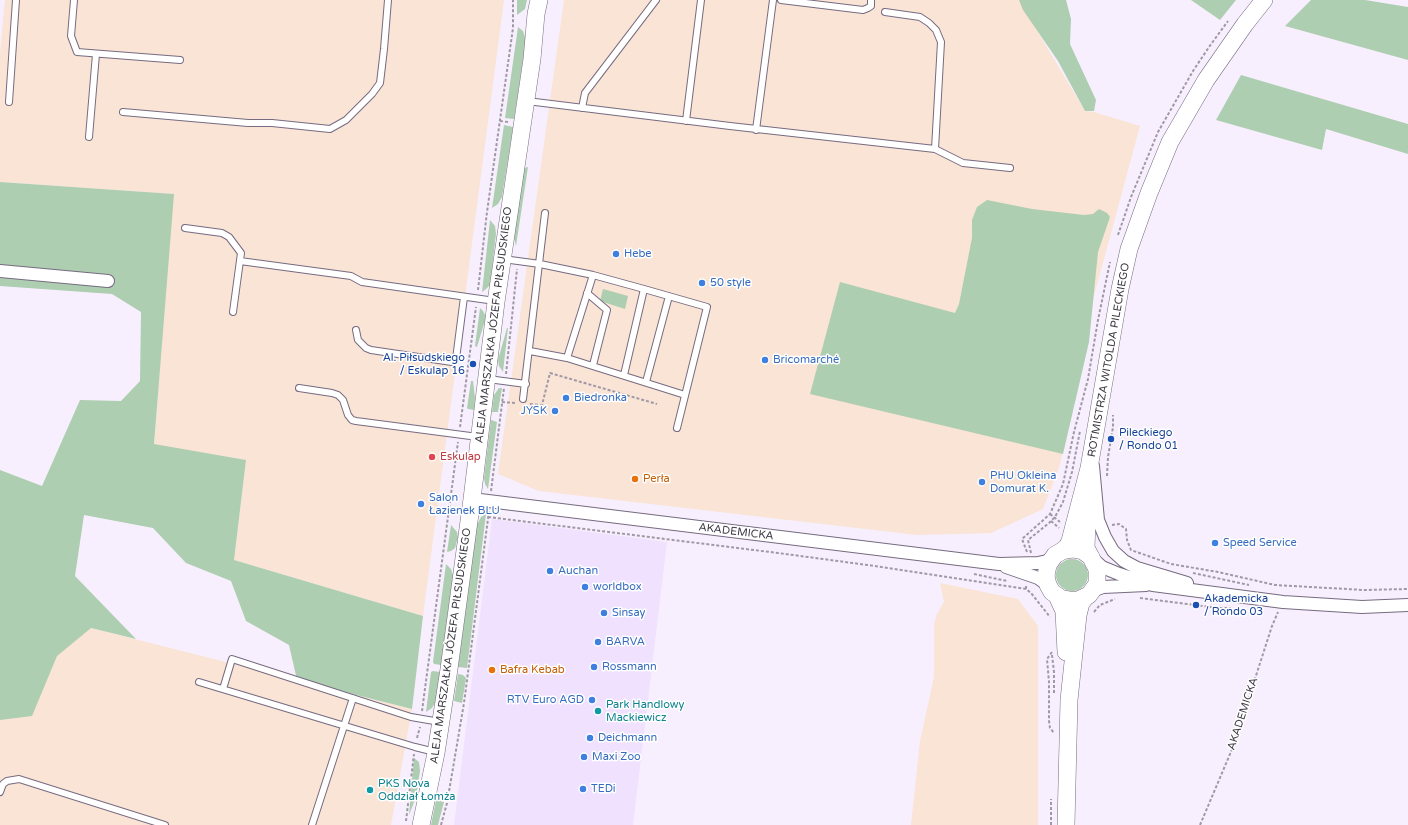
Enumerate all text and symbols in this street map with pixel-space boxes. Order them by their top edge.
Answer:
street label: ALEJA MARSZAŁKA JÓZEFA PIŁSUDSKIEGO [473,206,515,444]
place label: Hebe [624,247,652,261]
marker: Hebe [611,249,621,259]
street label: ROTMISTRZA WITOLDA PILECKIEGO [1085,262,1133,458]
place label: 50 style [710,276,751,290]
marker: 50 style [697,278,707,288]
place label: Al. Piłsudskiego / Eskulap 16 [383,351,465,377]
place label: Bricomarché [773,353,839,367]
marker: Bricomarché [760,355,770,365]
marker: Al. Piłsudskiego / Eskulap 16 [468,359,478,369]
place label: Biedronka [574,391,627,405]
marker: Biedronka [561,393,571,403]
place label: JYSK [521,404,547,418]
marker: JYSK [550,406,560,416]
place label: Pileckiego / Rondo 01 [1119,426,1178,452]
marker: Pileckiego / Rondo 01 [1106,434,1116,444]
place label: Eskulap [440,450,481,464]
marker: Eskulap [427,452,437,462]
place label: PHU Okleina Domurat K. [990,469,1056,495]
place label: Perła [643,472,670,486]
marker: Perła [630,474,640,484]
marker: PHU Okleina Domurat K. [977,477,987,487]
place label: Salon Łazienek BLU [429,491,500,517]
marker: Salon Łazienek BLU [416,499,426,509]
street label: AKADEMICKA [698,521,774,543]
street label: ALEJA MARSZAŁKA JÓZEFA PIŁSUDSKIEGO [428,527,474,765]
place label: Speed Service [1223,536,1297,550]
marker: Speed Service [1210,538,1220,548]
place label: Auchan [558,564,598,578]
marker: Auchan [545,566,555,576]
place label: worldbox [593,580,642,594]
marker: worldbox [580,582,590,592]
place label: Akademicka / Rondo 03 [1204,592,1268,618]
marker: Akademicka / Rondo 03 [1191,600,1201,610]
place label: Sinsay [612,606,645,620]
marker: Sinsay [599,608,609,618]
place label: BARVA [606,635,645,649]
marker: BARVA [593,637,603,647]
place label: Rossmann [602,660,657,674]
marker: Rossmann [589,662,599,672]
place label: Bafra Kebab [500,663,565,677]
marker: Bafra Kebab [487,665,497,675]
street label: AKADEMICKA [1225,676,1261,752]
place label: RTV Euro AGD [507,693,584,707]
marker: RTV Euro AGD [587,695,597,705]
place label: Park Handlowy Mackiewicz [606,698,684,724]
marker: Park Handlowy Mackiewicz [593,706,603,716]
place label: Deichmann [598,731,657,745]
marker: Deichmann [585,733,595,743]
place label: Maxi Zoo [592,750,641,764]
marker: Maxi Zoo [579,752,589,762]
place label: PKS Nova Oddział Łomża [378,777,456,803]
place label: TEDi [591,782,616,796]
marker: TEDi [578,784,588,794]
marker: PKS Nova Oddział Łomża [365,785,375,795]

